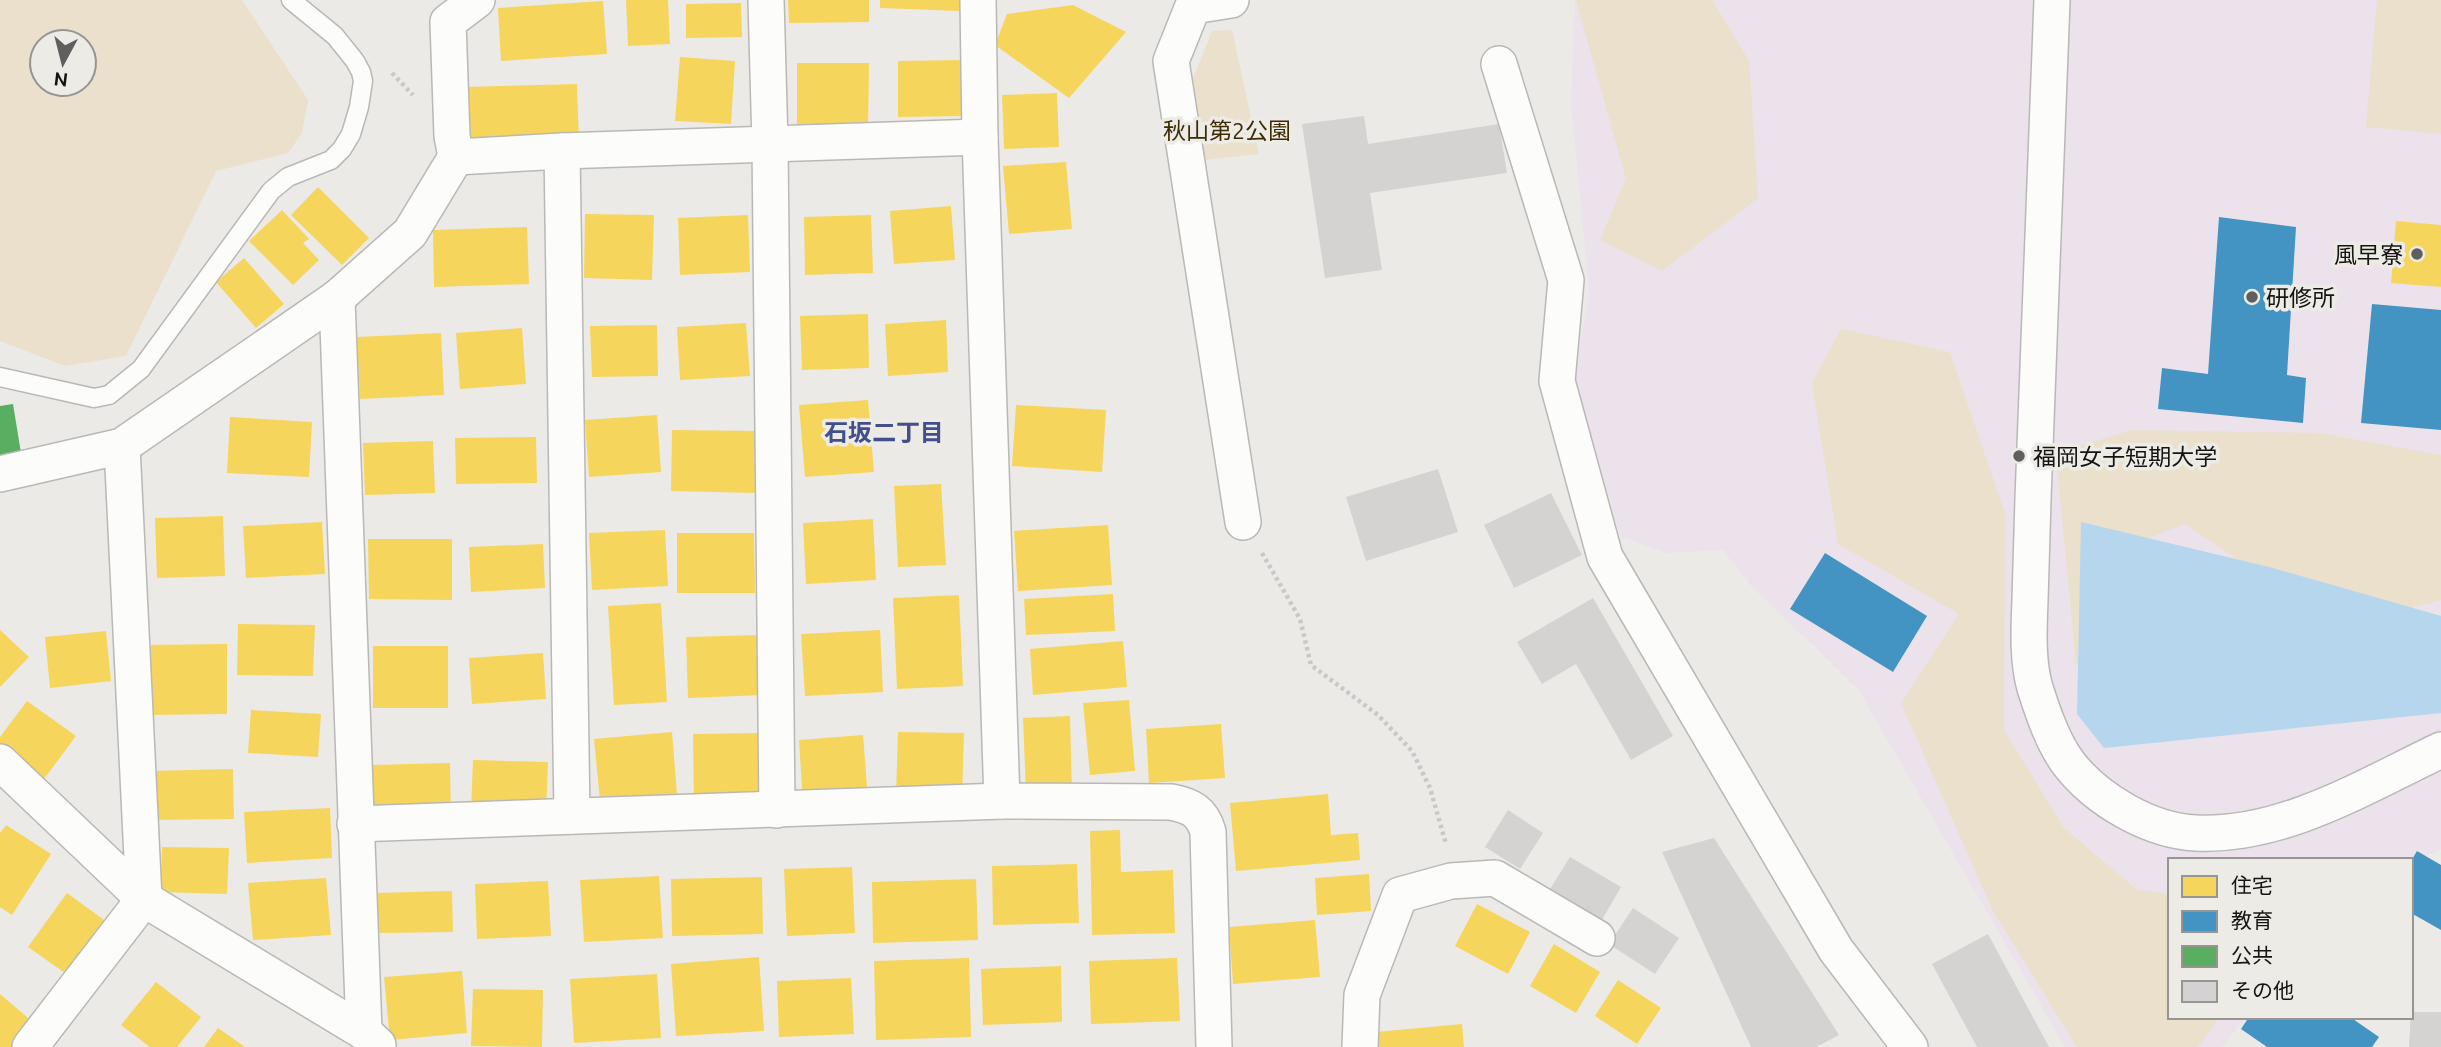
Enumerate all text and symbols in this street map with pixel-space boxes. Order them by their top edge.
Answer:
north arrow [28,28,98,98]
text: N [53,68,69,92]
park label: 秋山第2公園 [1163,118,1291,143]
place label: 風早寮 [2334,242,2403,267]
marker: 風早寮 [2409,246,2425,262]
place label: 研修所 [2266,285,2335,310]
marker: 研修所 [2244,289,2260,305]
district label: 石坂二丁目 [824,419,944,446]
place label: 福岡女子短期大学 [2033,444,2217,469]
marker: 福岡女子短期大学 [2011,448,2027,464]
legend [2168,858,2413,1019]
text: 住宅 [2231,873,2273,897]
text: 教育 [2231,908,2273,932]
text: 公共 [2231,943,2273,967]
text: その他 [2231,978,2294,1002]

